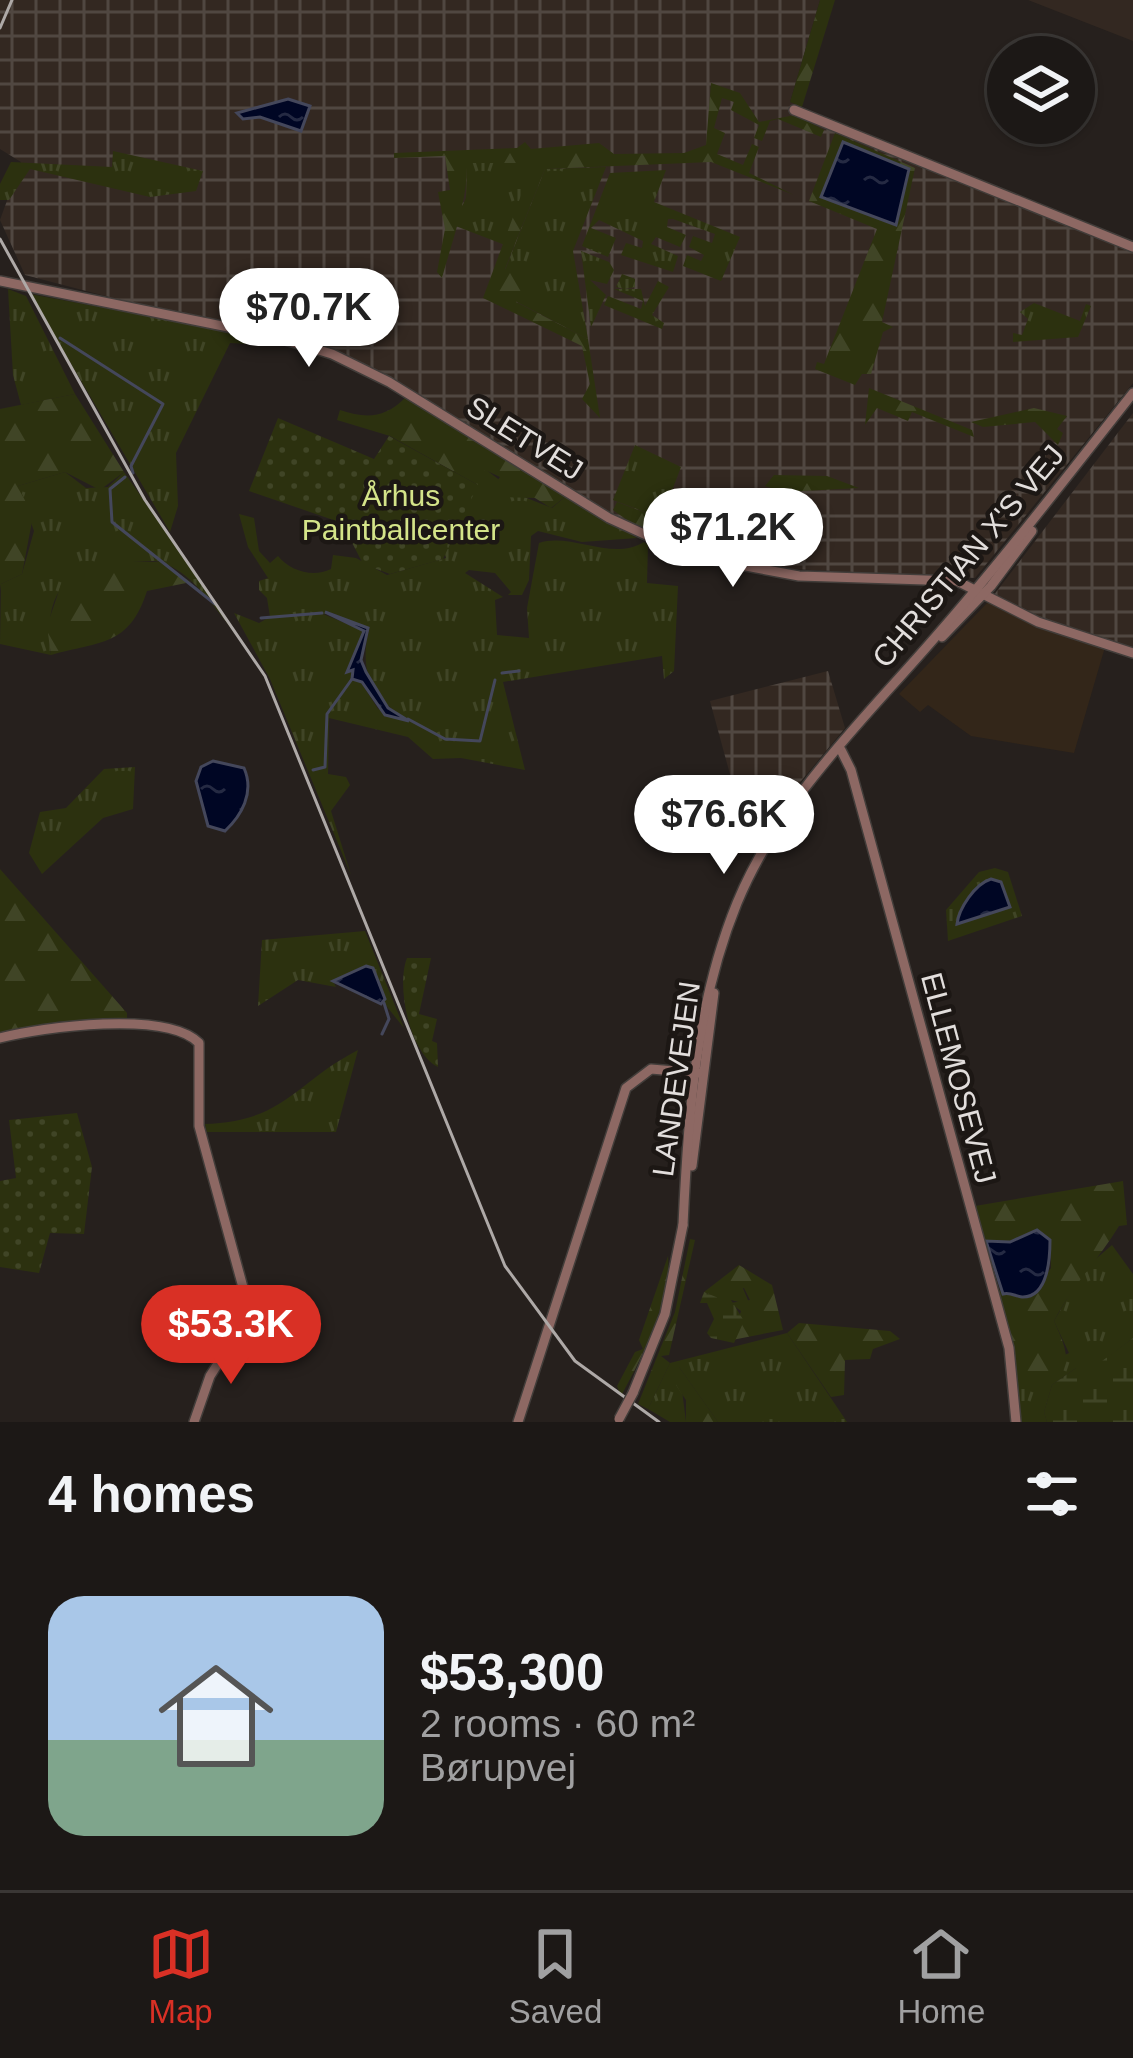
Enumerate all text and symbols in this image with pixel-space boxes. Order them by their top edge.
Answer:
map controls [987,36,1095,144]
button: layers [987,36,1095,144]
pin: $70.7K [211,268,407,370]
text: $70.7K [246,285,372,328]
street label: SLETVEJ [461,390,589,486]
street label: CHRISTIAN X'S VEJ [866,438,1070,674]
park label: Århus Paintballcenter [302,479,500,546]
pin: $71.2K [635,488,831,590]
text: $71.2K [670,505,796,548]
pin: $76.6K [626,775,822,877]
text: $76.6K [661,792,787,835]
street label: ELLEMOSEVEJ [915,969,1003,1187]
street label: LANDEVEJEN [646,979,706,1179]
pin: $53.3K [133,1285,329,1387]
text: $53.3K [168,1302,294,1345]
icon: filters [1019,1461,1085,1527]
text: 4 homes [48,1466,255,1523]
icon: home [144,1644,288,1788]
text: $53,300 [420,1644,604,1701]
text: 2 rooms · 60 m² [420,1702,695,1745]
text: Børupvej [420,1746,576,1789]
tab: Map [148,1921,214,2031]
tab: Saved [509,1921,602,2031]
tab: Home [897,1921,985,2031]

